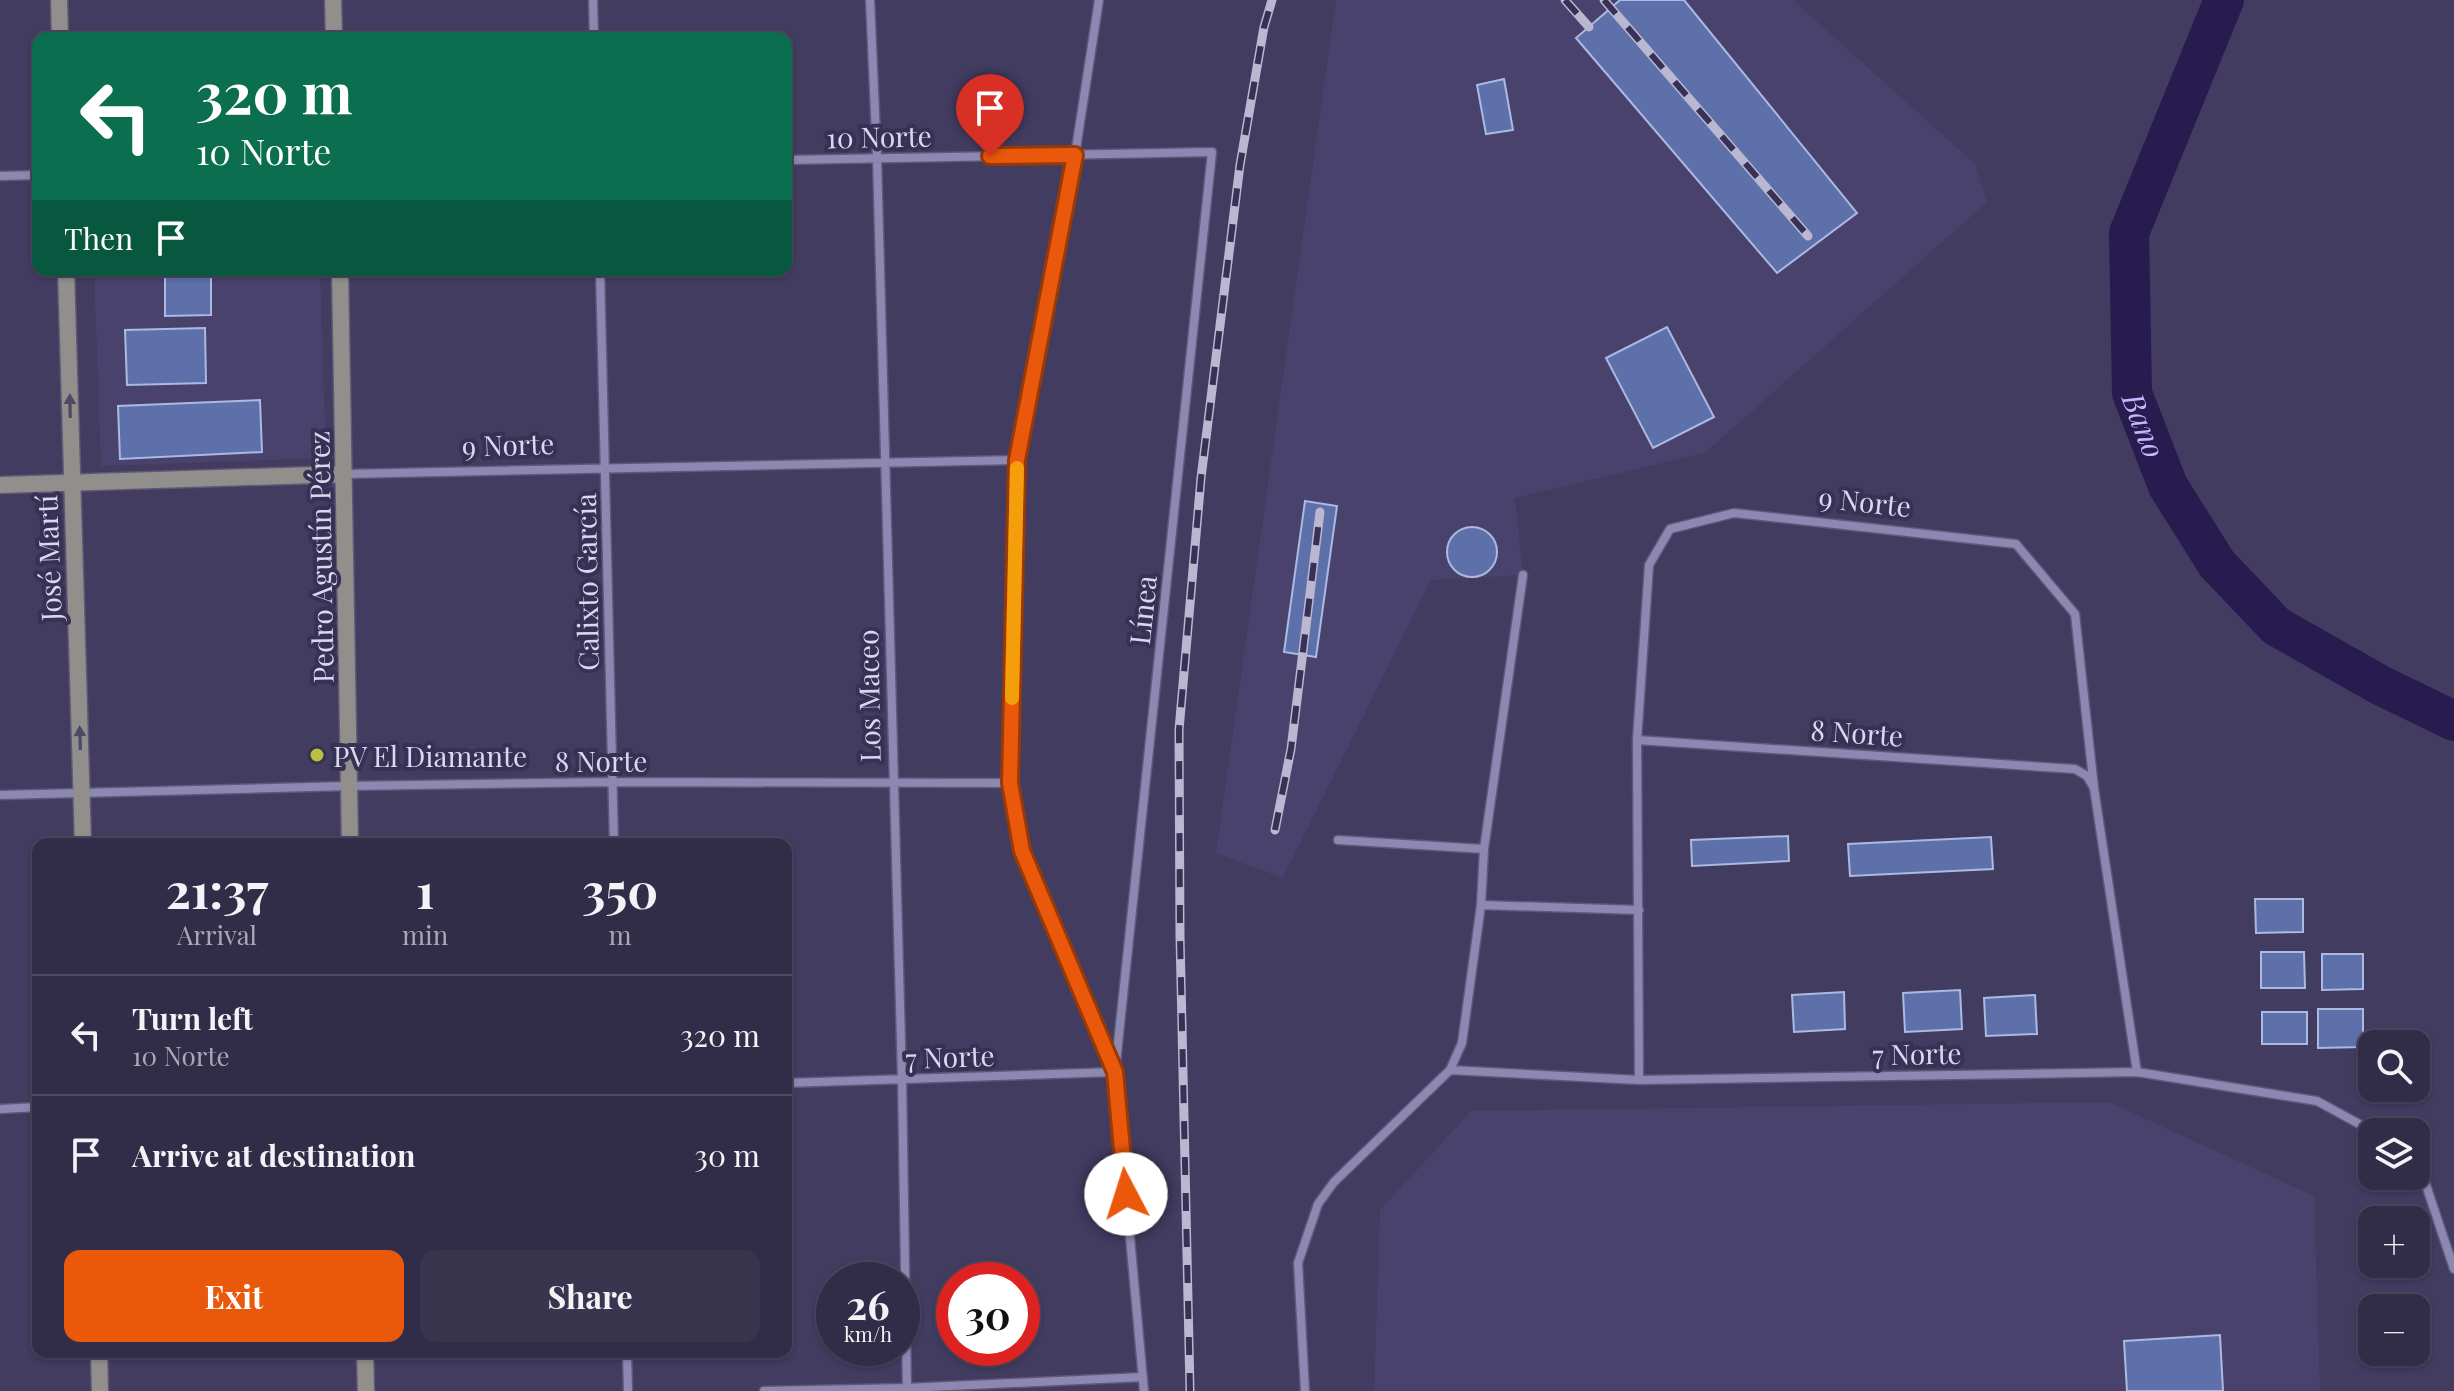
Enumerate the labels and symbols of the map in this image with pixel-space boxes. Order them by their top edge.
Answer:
pin [956,74,1024,156]
street label: 10 Norte [826,117,932,155]
water label: Bano [2113,386,2175,463]
one-way arrow [63,393,76,418]
street label: 9 Norte [461,424,555,464]
street label: Pedro Agustín Pérez [299,430,341,684]
street label: 9 Norte [1817,478,1913,524]
street label: Calixto García [566,493,606,671]
street label: José Martí [27,494,69,623]
street label: Línea [1120,573,1164,646]
street label: Los Maceo [848,629,888,763]
street label: 8 Norte [1809,710,1905,754]
one-way arrow [74,725,87,750]
place label: PV El Diamante [333,737,527,774]
street label: 8 Norte [555,742,647,779]
marker: PV El Diamante [308,746,326,764]
street label: 7 Norte [1872,1034,1962,1072]
street label: 7 Norte [905,1036,995,1076]
position arrow [1084,1152,1168,1236]
speed limit sign: 30 [936,1262,1040,1366]

